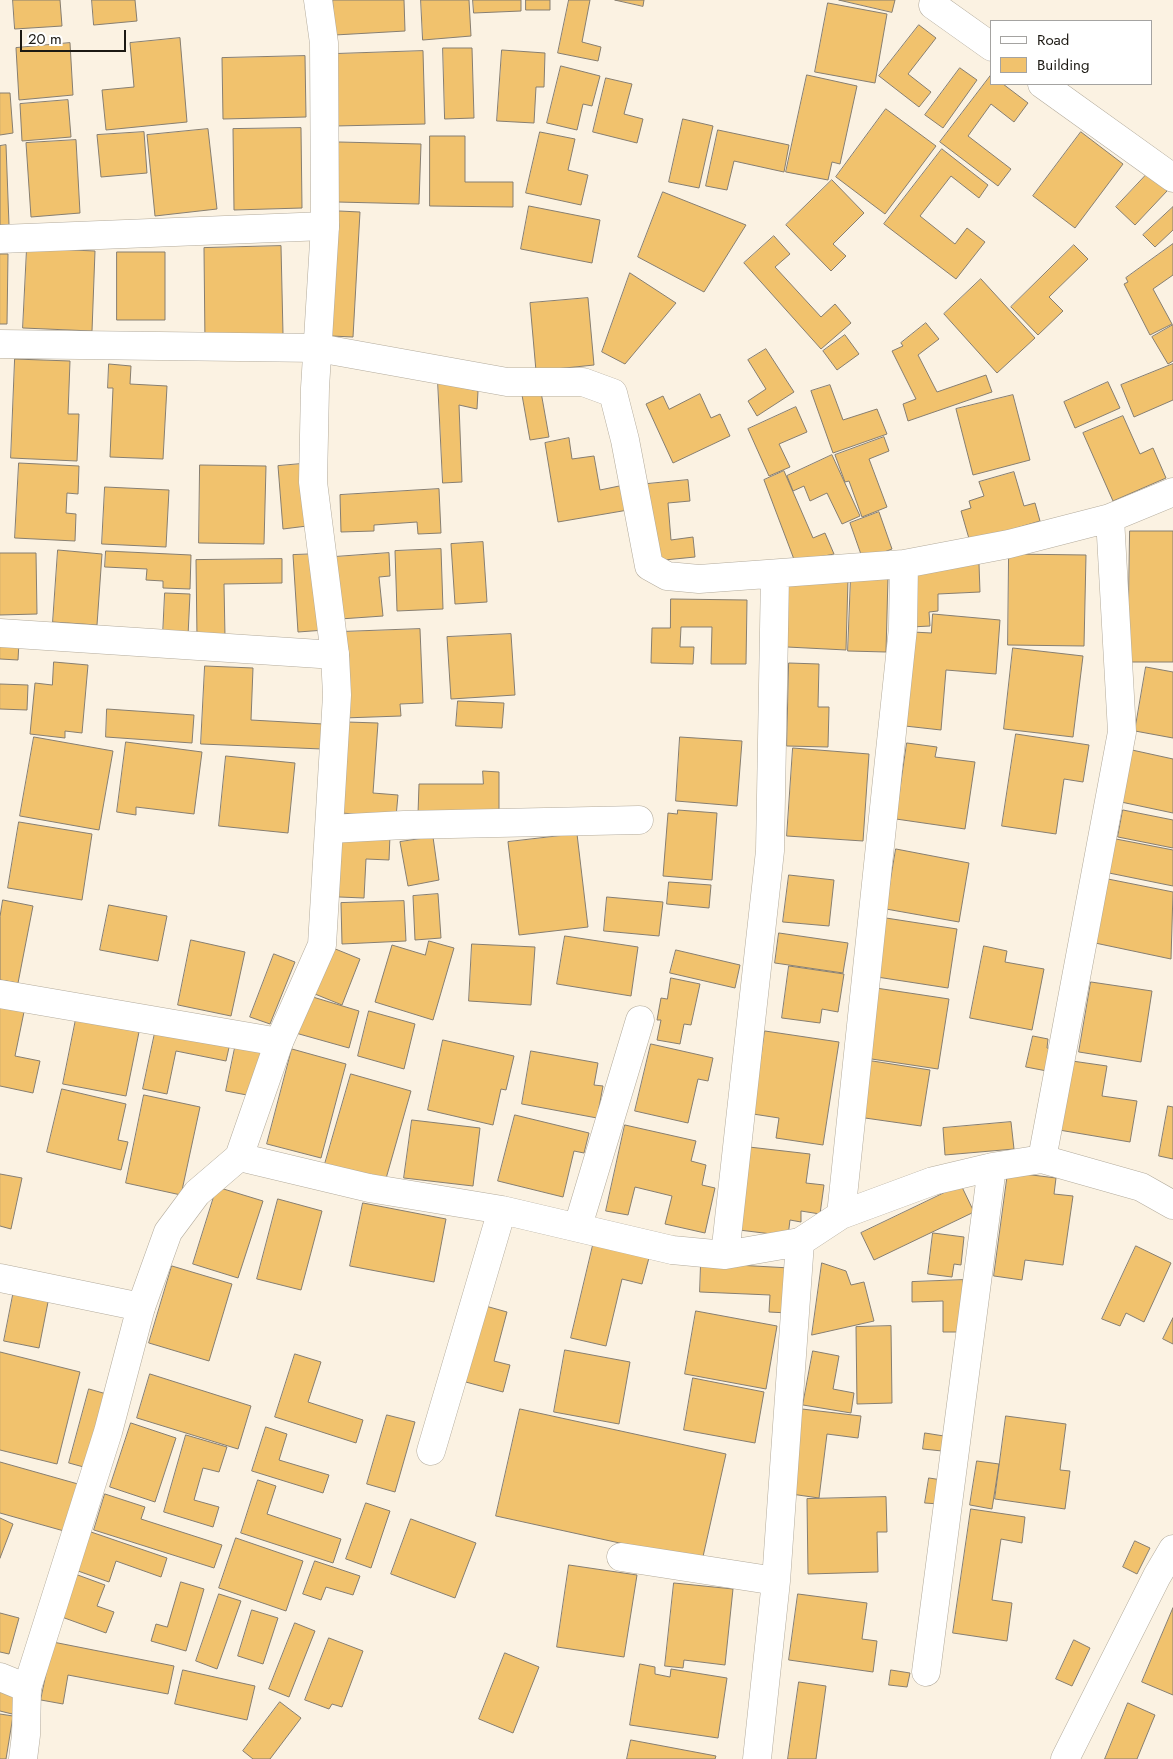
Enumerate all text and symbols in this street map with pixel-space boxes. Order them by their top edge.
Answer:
scale bar [22,20,129,52]
legend [990,20,1153,85]
text: 20 m [28,28,62,50]
text: Road [1037,29,1069,51]
text: Building [1037,54,1089,76]

